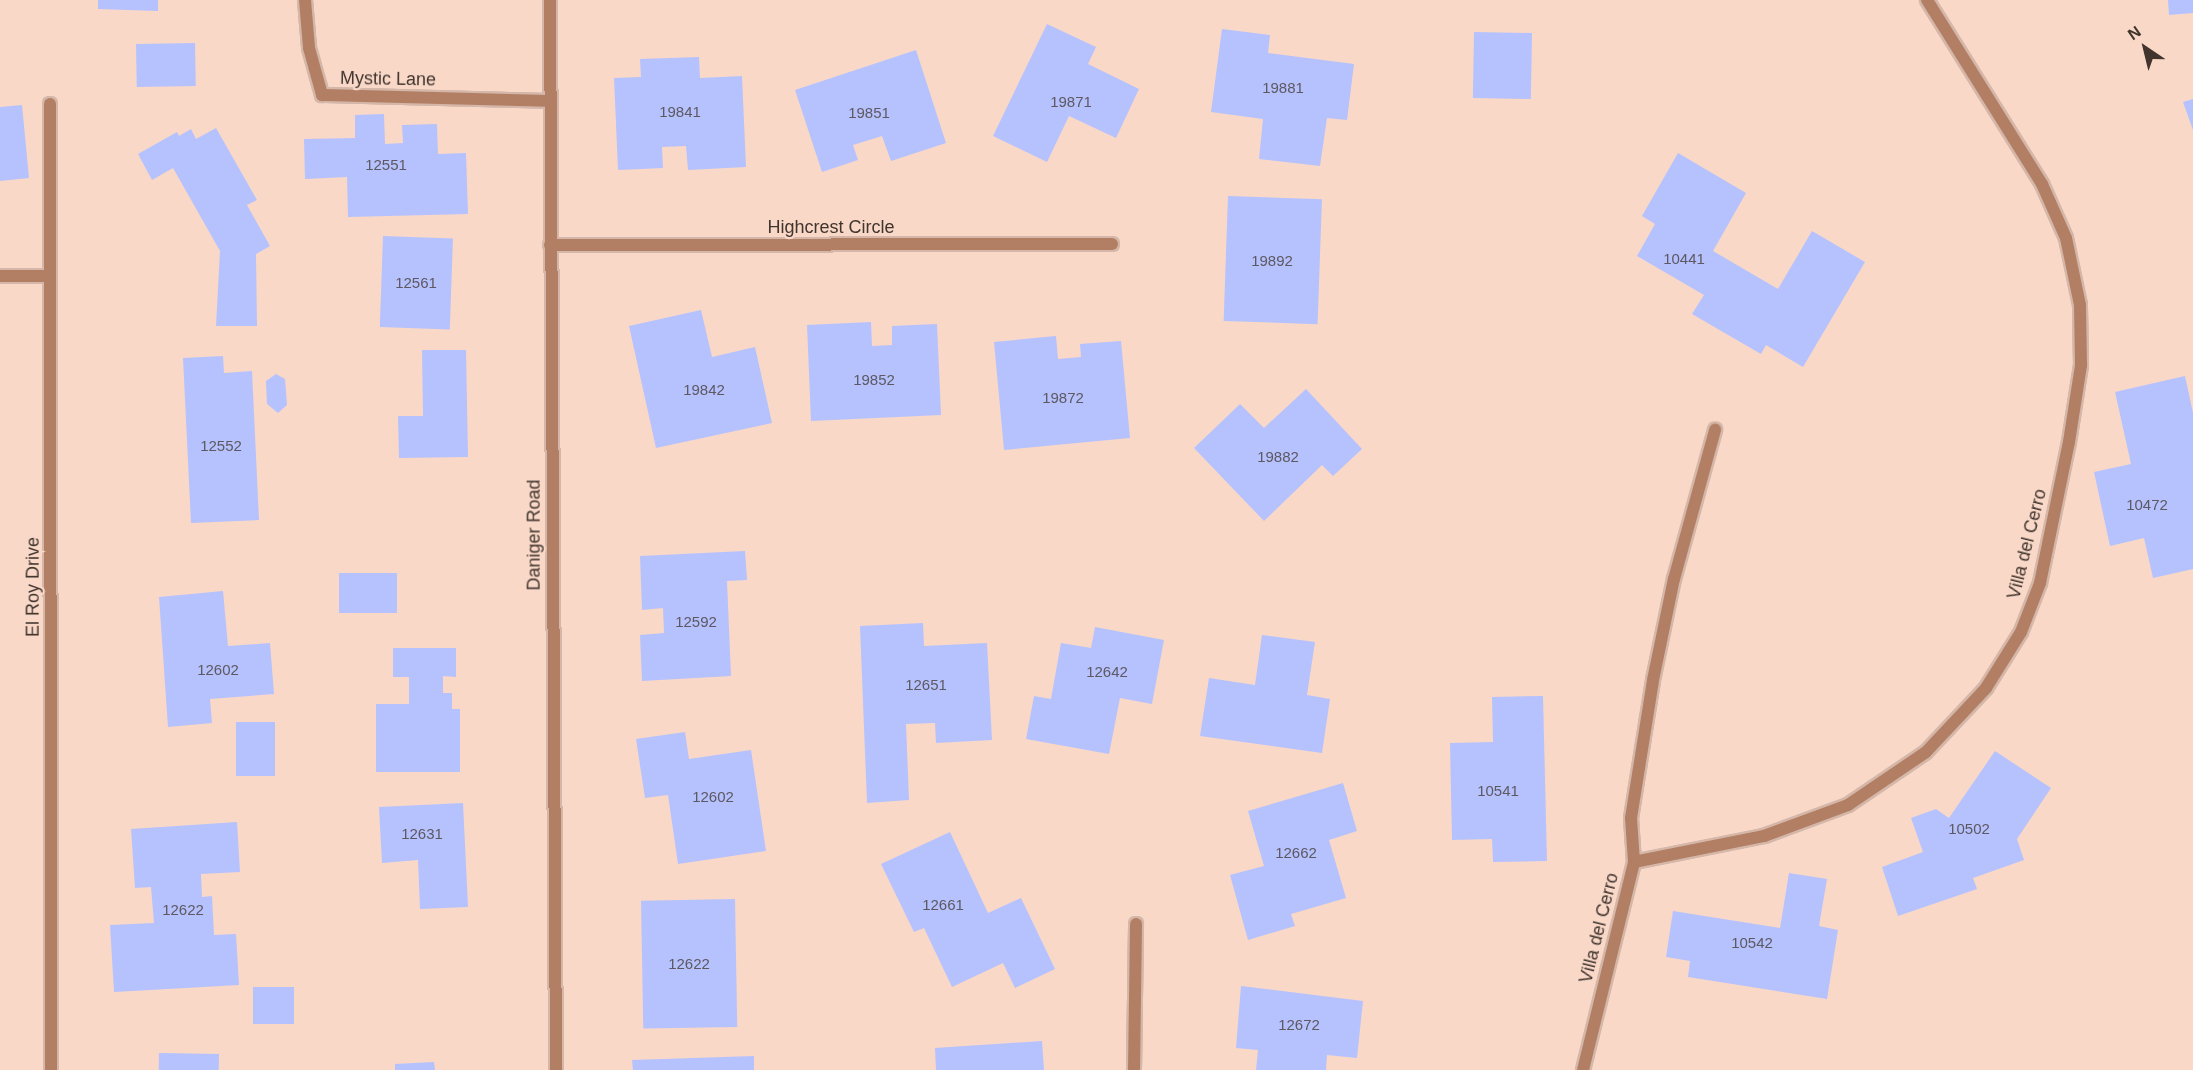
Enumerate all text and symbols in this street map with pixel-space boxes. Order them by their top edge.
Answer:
north arrow [2115,18,2175,78]
text: N [2125,23,2144,43]
street label: Mystic Lane [340,67,436,91]
house number: 19881 [1262,79,1304,97]
house number: 19871 [1050,93,1092,111]
house number: 19841 [659,103,701,121]
house number: 19851 [848,104,890,122]
house number: 12551 [365,156,407,174]
street label: Highcrest Circle [767,216,895,238]
house number: 10441 [1663,250,1705,268]
house number: 19892 [1251,252,1293,270]
house number: 12561 [395,274,437,292]
house number: 19852 [853,371,895,389]
house number: 19842 [683,381,725,399]
house number: 19872 [1042,389,1084,407]
house number: 12552 [200,437,242,455]
house number: 19882 [1257,448,1299,466]
street label: Daniger Road [523,479,545,591]
street label: Villa del Cerro [2003,487,2051,601]
house number: 10472 [2126,496,2168,514]
street label: El Roy Drive [22,537,44,637]
house number: 12592 [675,613,717,631]
house number: 12602 [197,661,239,679]
house number: 12642 [1086,663,1128,681]
house number: 12651 [905,676,947,694]
house number: 10541 [1477,782,1519,800]
house number: 12602 [692,788,734,806]
house number: 10502 [1948,820,1990,838]
house number: 12631 [401,825,443,843]
house number: 12662 [1275,844,1317,862]
street label: Villa del Cerro [1575,871,1623,985]
house number: 12661 [922,896,964,914]
house number: 12622 [162,901,204,919]
house number: 10542 [1731,934,1773,952]
house number: 12622 [668,955,710,973]
house number: 12672 [1278,1016,1320,1034]

